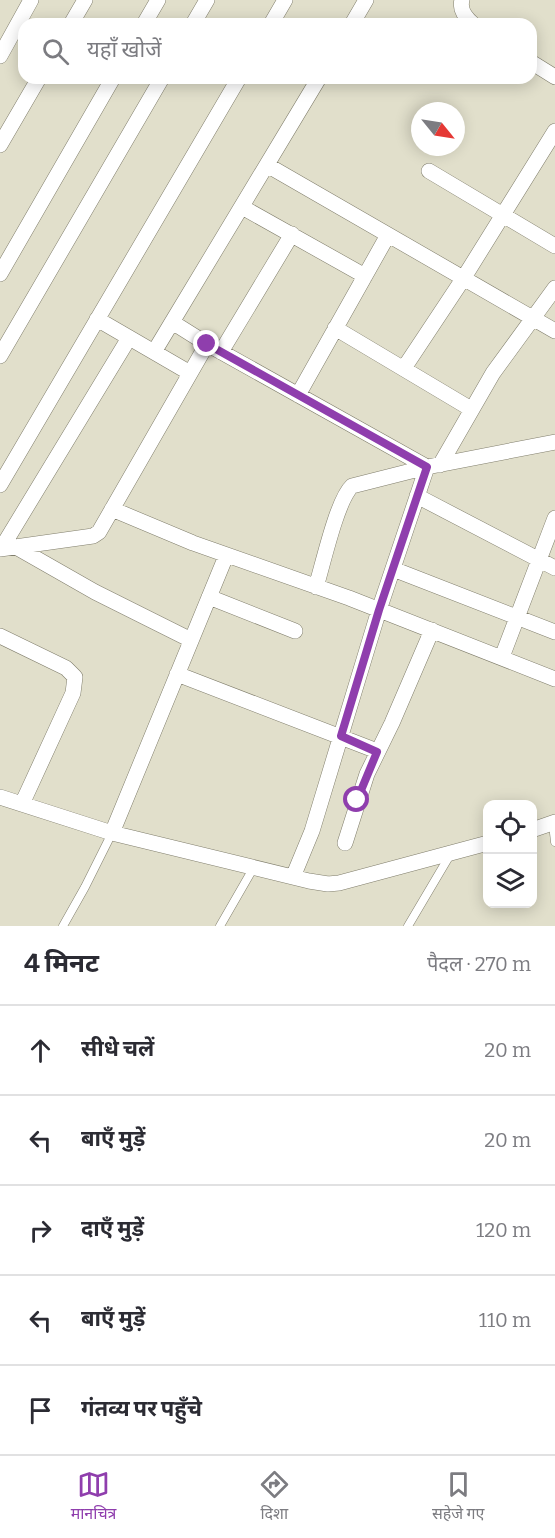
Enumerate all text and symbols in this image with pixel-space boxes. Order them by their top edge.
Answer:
search box [18,18,537,84]
icon: search [39,35,72,68]
text: यहाँ खोजें [87,36,162,63]
north arrow [411,102,465,156]
route end [193,330,219,356]
route start [343,786,369,812]
map controls [483,800,537,908]
button: locate [483,800,537,854]
button: layers [483,854,537,908]
text: 4 मिनट [24,948,99,979]
text: पैदल · 270 m [427,952,531,976]
icon: ahead [24,1034,57,1067]
text: सीधे चलें [81,1035,154,1062]
text: 20 m [484,1038,531,1062]
icon: left [24,1124,57,1157]
text: बाएँ मुड़ें [81,1125,145,1152]
text: 20 m [484,1128,531,1152]
icon: right [24,1214,57,1247]
text: दाएँ मुड़ें [81,1215,144,1242]
text: 120 m [476,1218,531,1242]
icon: left [24,1304,57,1337]
text: बाएँ मुड़ें [81,1305,145,1332]
text: 110 m [479,1308,531,1332]
icon: arrive [24,1394,57,1427]
text: गंतव्य पर पहुँचे [81,1395,202,1422]
tab: मानचित्र [71,1468,116,1526]
tab: दिशा [258,1468,291,1526]
tab: सहेजे गए [432,1468,484,1526]

